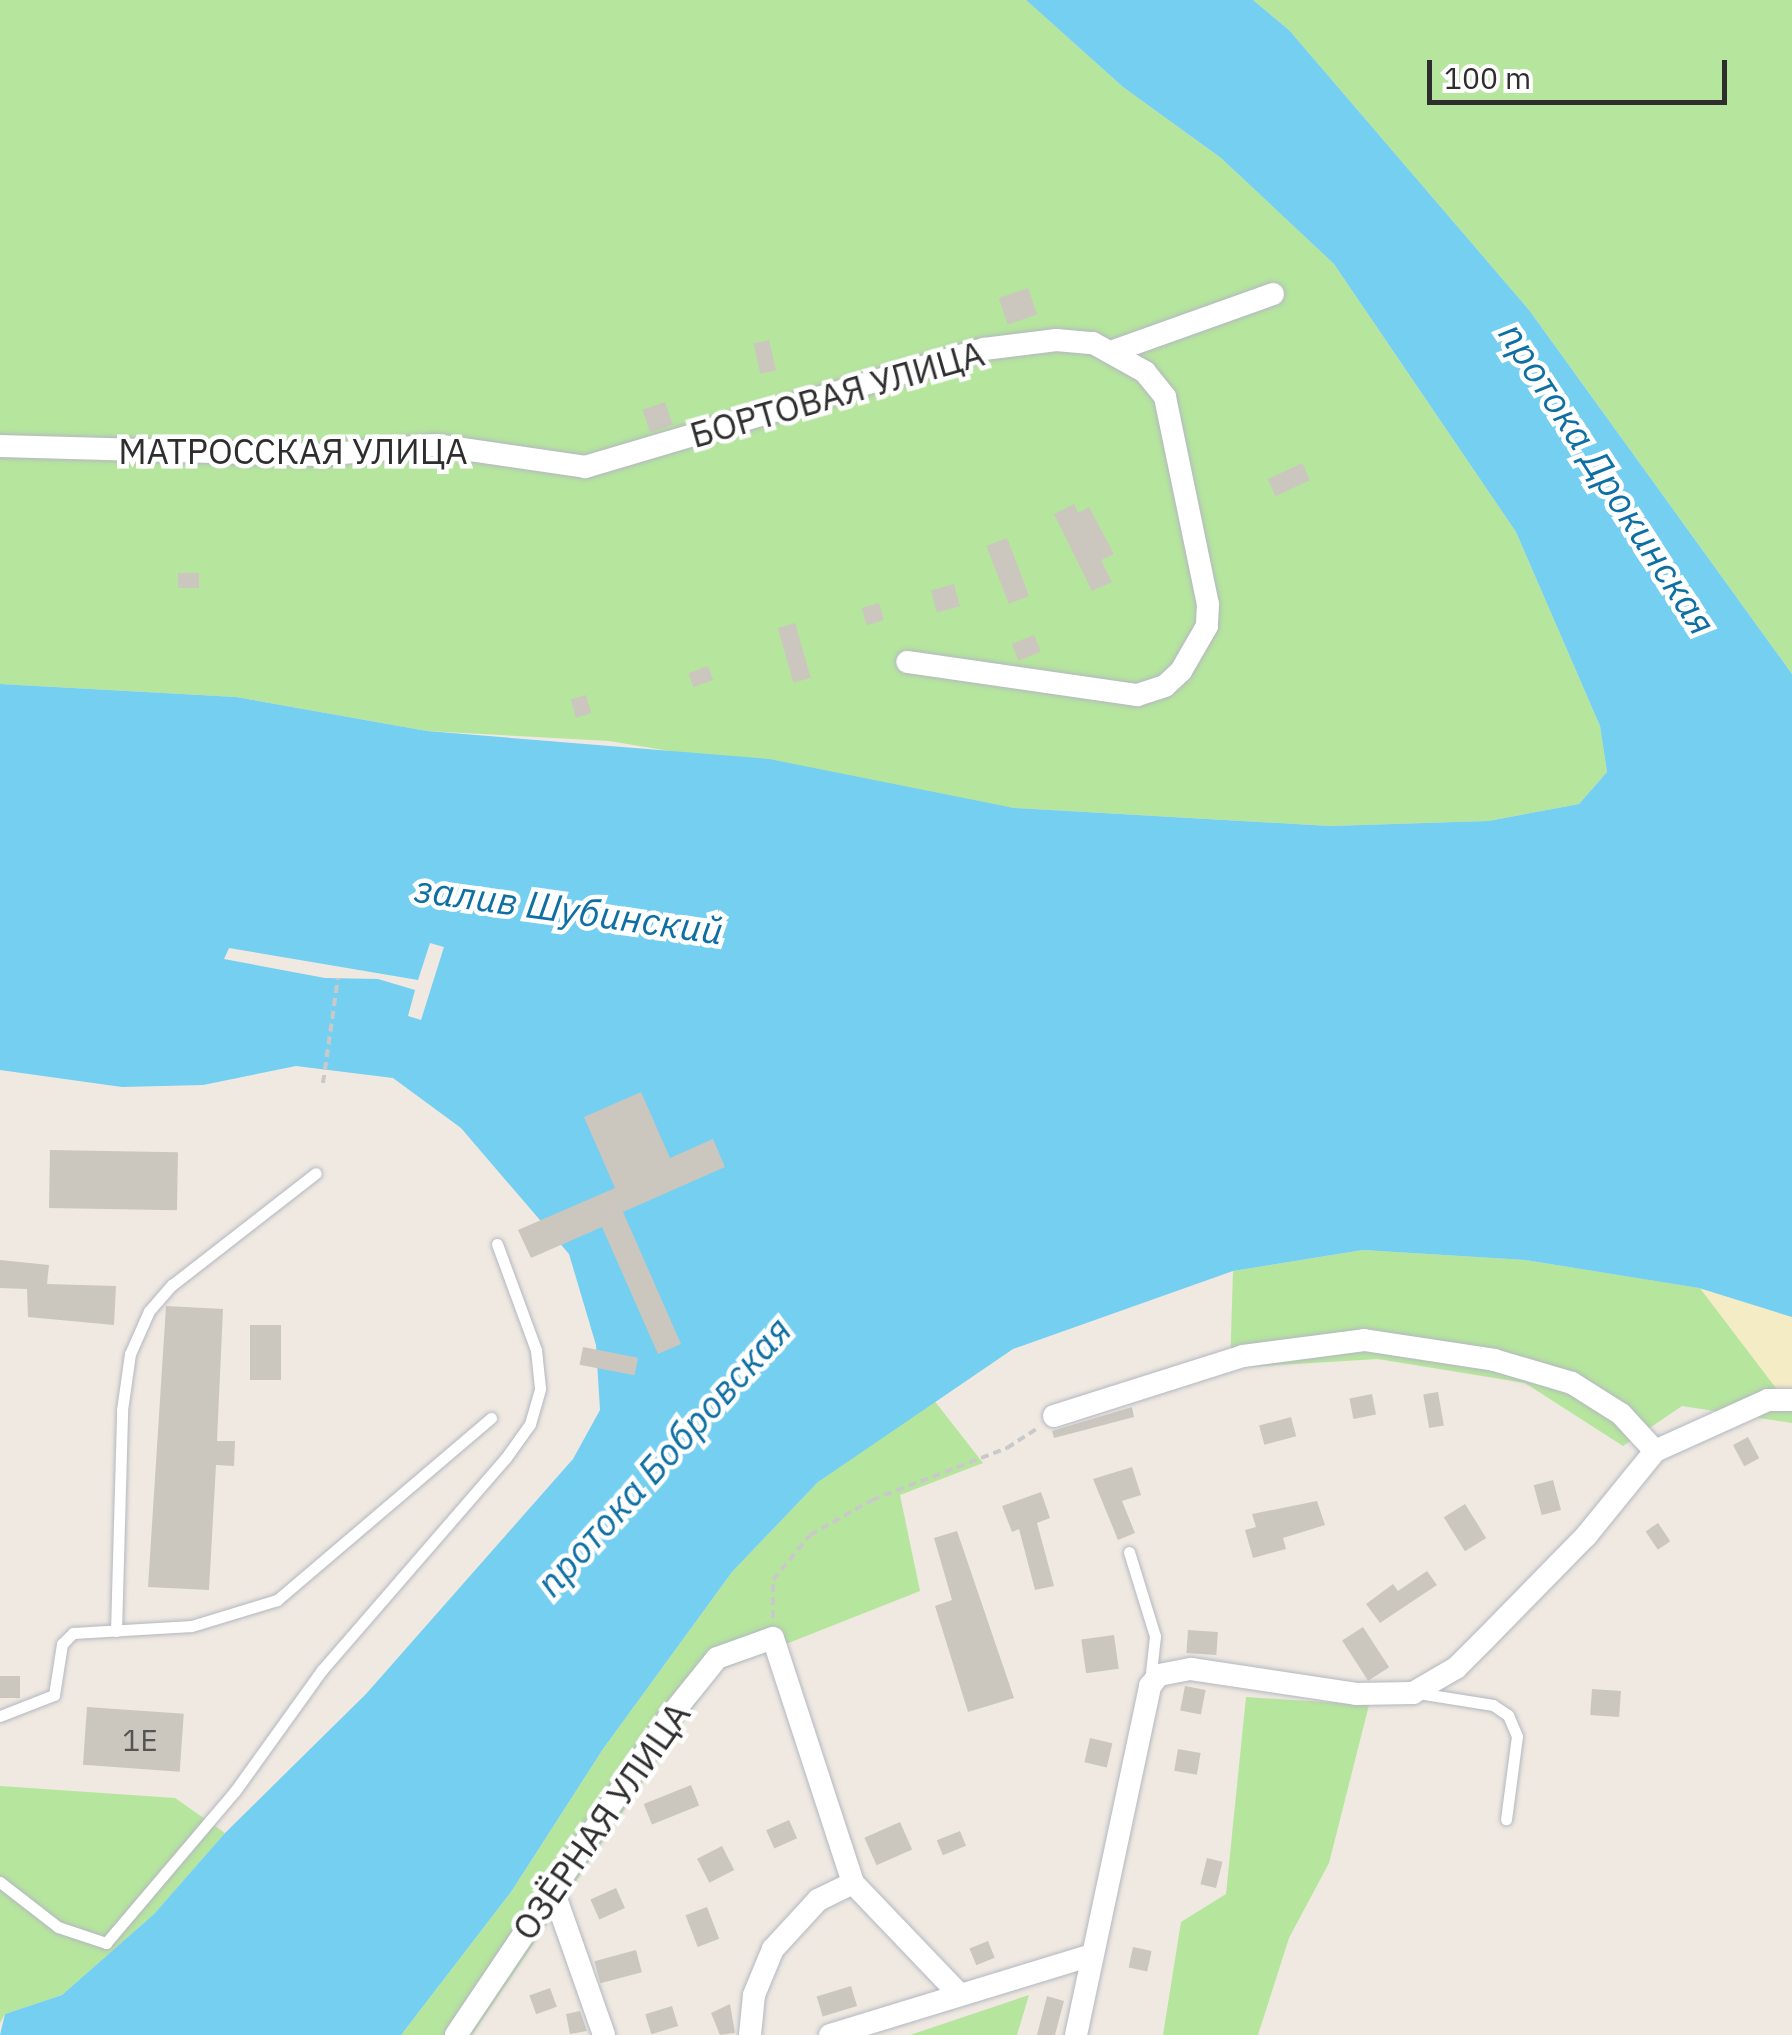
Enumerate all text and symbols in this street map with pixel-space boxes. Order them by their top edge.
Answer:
scale bar [1432,40,1732,102]
text: 100 m [1444,58,1531,97]
water label: протока Дрокинская [1490,313,1726,643]
street label: БОРТОВАЯ УЛИЦА [685,332,989,456]
street label: МАТРОССКАЯ УЛИЦА [118,430,468,472]
water label: залив Шубинский [412,865,726,953]
water label: протока Бобровская [526,1307,800,1605]
street label: ОЗЁРНАЯ УЛИЦА [503,1694,699,1948]
house number: 1Е [122,1722,158,1758]

